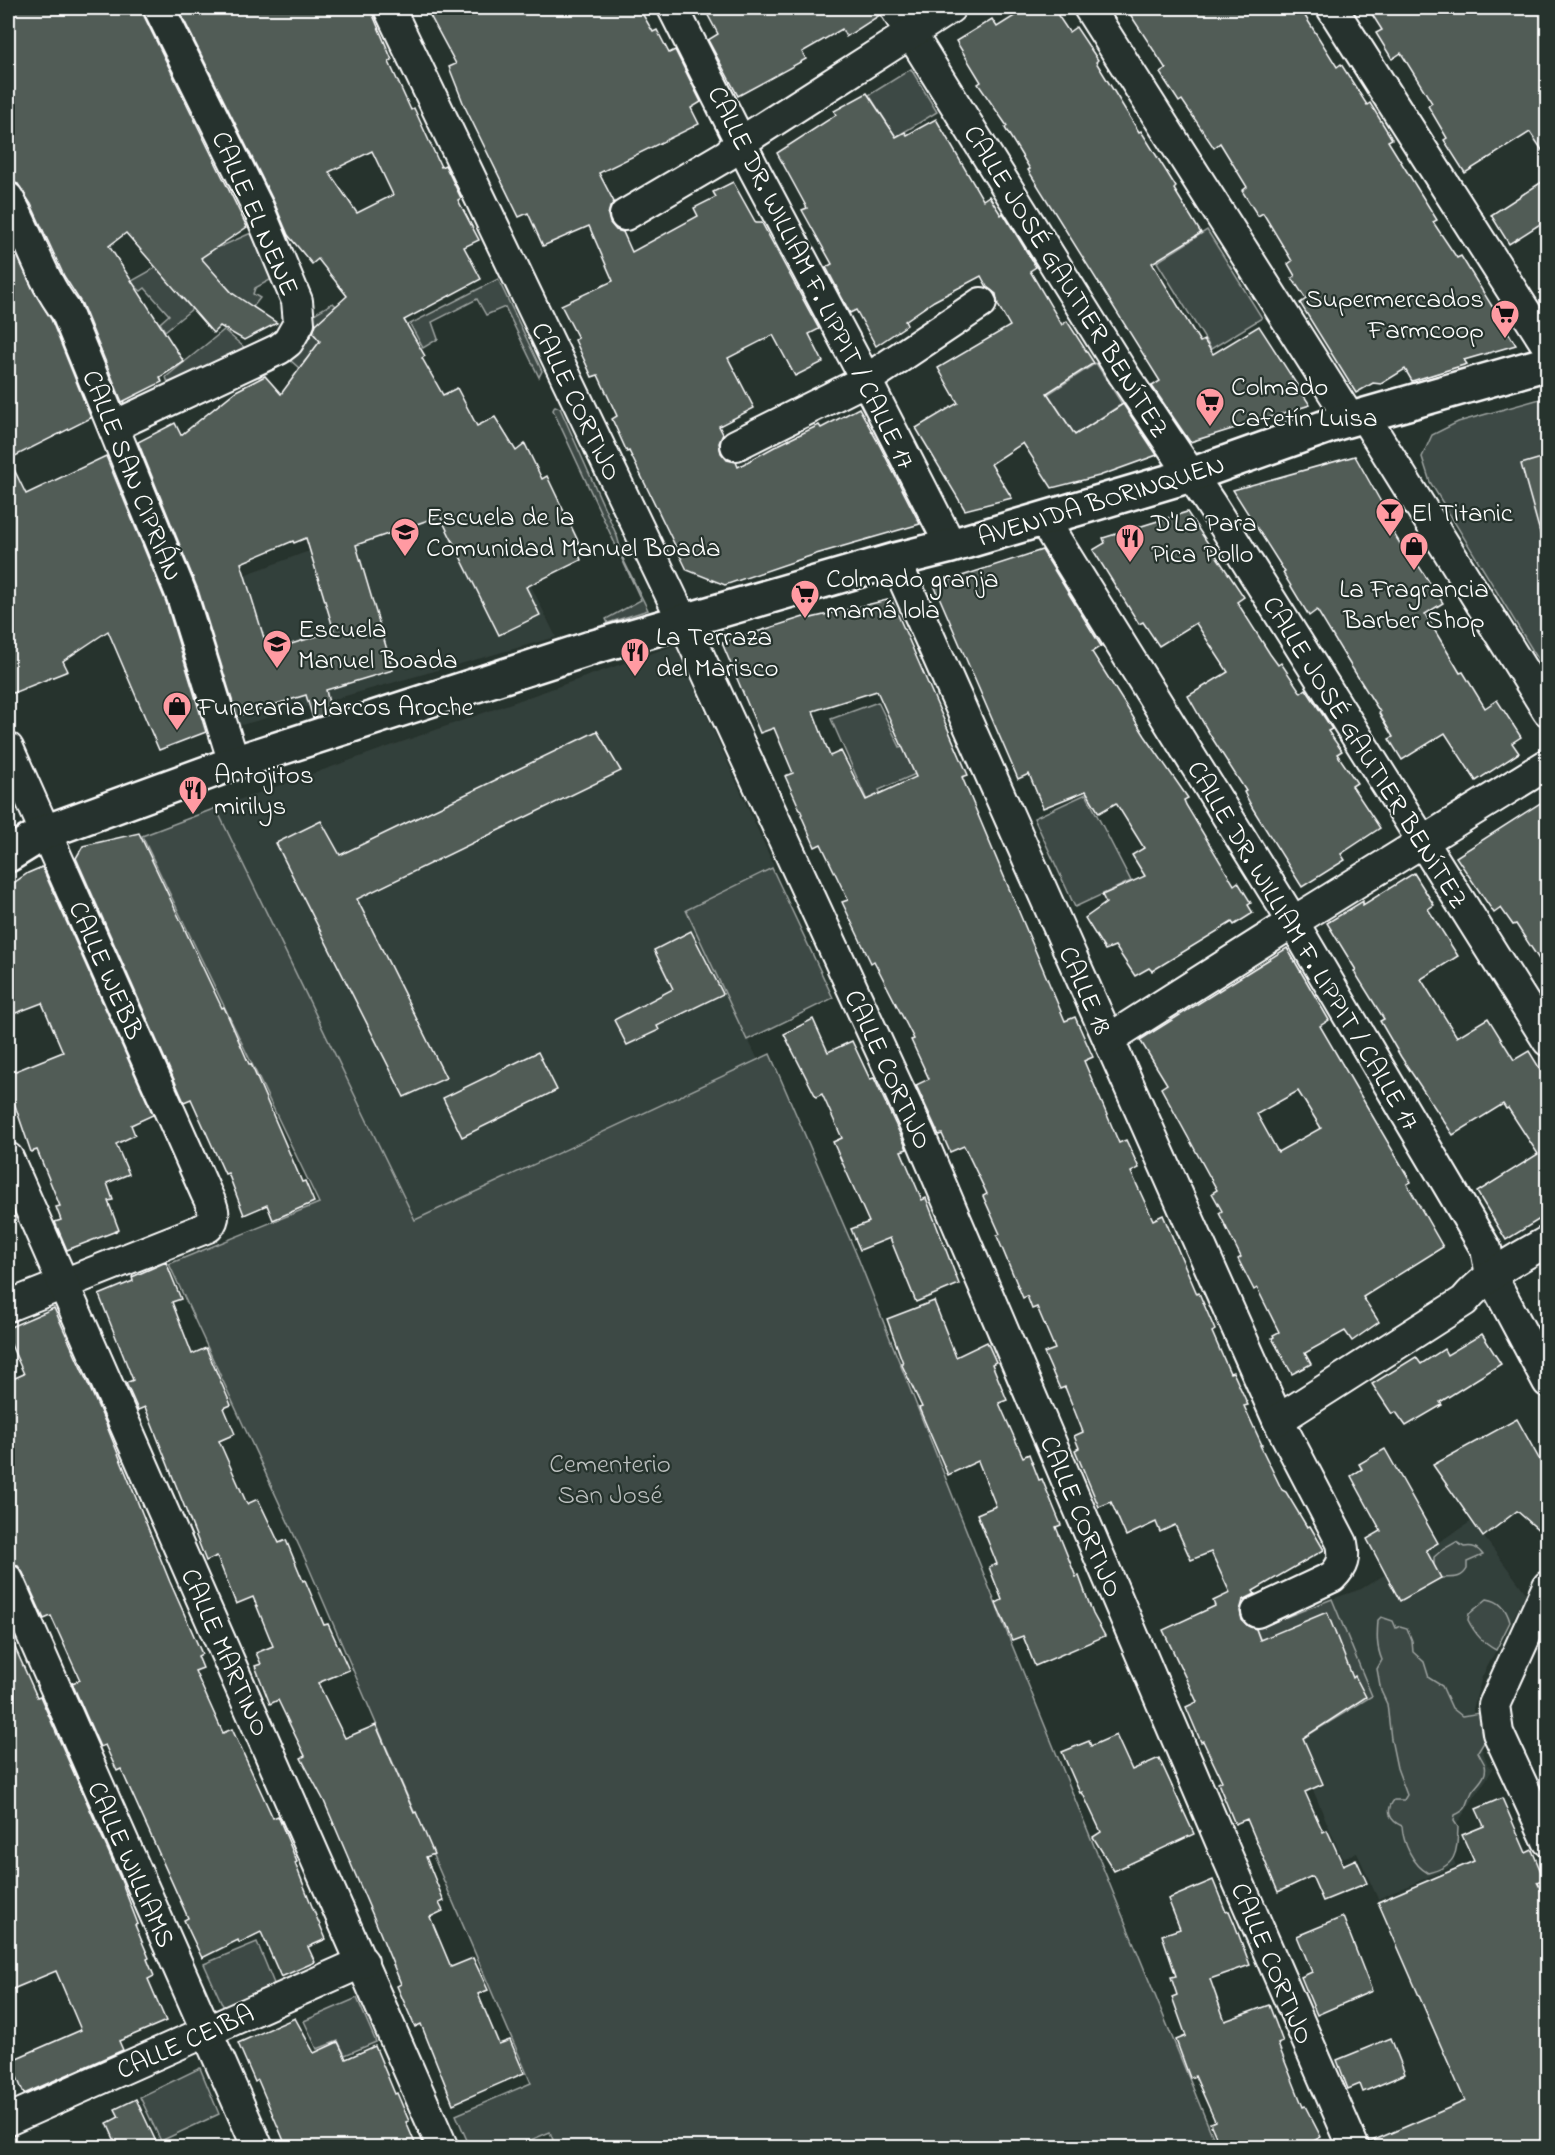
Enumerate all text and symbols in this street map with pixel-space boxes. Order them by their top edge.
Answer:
street label: CALLE DR. WILLIAM F. LIPPIT / CALLE 17 [696,80,924,476]
street label: CALLE JOSÉ GAUTIER BENÍTEZ [952,118,1178,446]
street label: CALLE EL NENE [200,125,307,303]
place label: Supermercados Farmcoop [1305,281,1484,351]
supermarket icon: Supermercados Farmcoop [1489,298,1521,340]
street label: CALLE CORTIJO [519,316,630,488]
street label: CALLE SAN CIPRIÁN [70,364,191,587]
place label: Colmado Cafetín Luisa [1231,369,1378,439]
supermarket icon: Colmado Cafetín Luisa [1194,386,1226,428]
street label: AVENIDA BORINQUEN [973,446,1230,559]
place label: El Titanic [1411,495,1513,534]
bar icon: El Titanic [1374,496,1406,538]
place label: Escuela de la Comunidad Manuel Boada [426,499,721,569]
place label: D'La Para Pica Pollo [1150,505,1257,575]
school or university icon: Escuela de la Comunidad Manuel Boada [389,516,421,558]
restaurant icon: D'La Para Pica Pollo [1114,522,1146,564]
shop icon: La Fragrancia Barber Shop [1398,530,1430,572]
place label: Colmado granja mamá lola [826,561,998,631]
place label: La Fragrancia Barber Shop [1339,571,1489,641]
supermarket icon: Colmado granja mamá lola [789,578,821,620]
street label: CALLE JOSÉ GAUTIER BENÍTEZ [1251,589,1477,917]
place label: Escuela Manuel Boada [298,611,458,681]
place label: La Terraza del Marisco [656,619,779,689]
school or university icon: Escuela Manuel Boada [261,628,293,670]
restaurant icon: La Terraza del Marisco [619,636,651,678]
place label: Funeraria Marcos Aroche [197,689,475,728]
shop icon: Funeraria Marcos Aroche [161,690,193,732]
street label: CALLE DR. WILLIAM F. LIPPIT / CALLE 17 [1176,754,1428,1139]
place label: Antojitos mirilys [214,757,314,827]
restaurant icon: Antojitos mirilys [177,774,209,816]
street label: CALLE WEBB [57,895,153,1047]
street label: CALLE 18 [1047,940,1120,1042]
street label: CALLE CORTIJO [833,984,941,1156]
street label: CALLE CORTIJO [1028,1430,1131,1604]
park label: Cementerio San José [549,1446,671,1516]
street label: CALLE MARTINO [169,1563,278,1743]
street label: CALLE WILLIAMS [76,1776,184,1954]
street label: CALLE CORTIJO [1219,1877,1322,2051]
street label: CALLE CEIBA [111,1996,261,2091]

